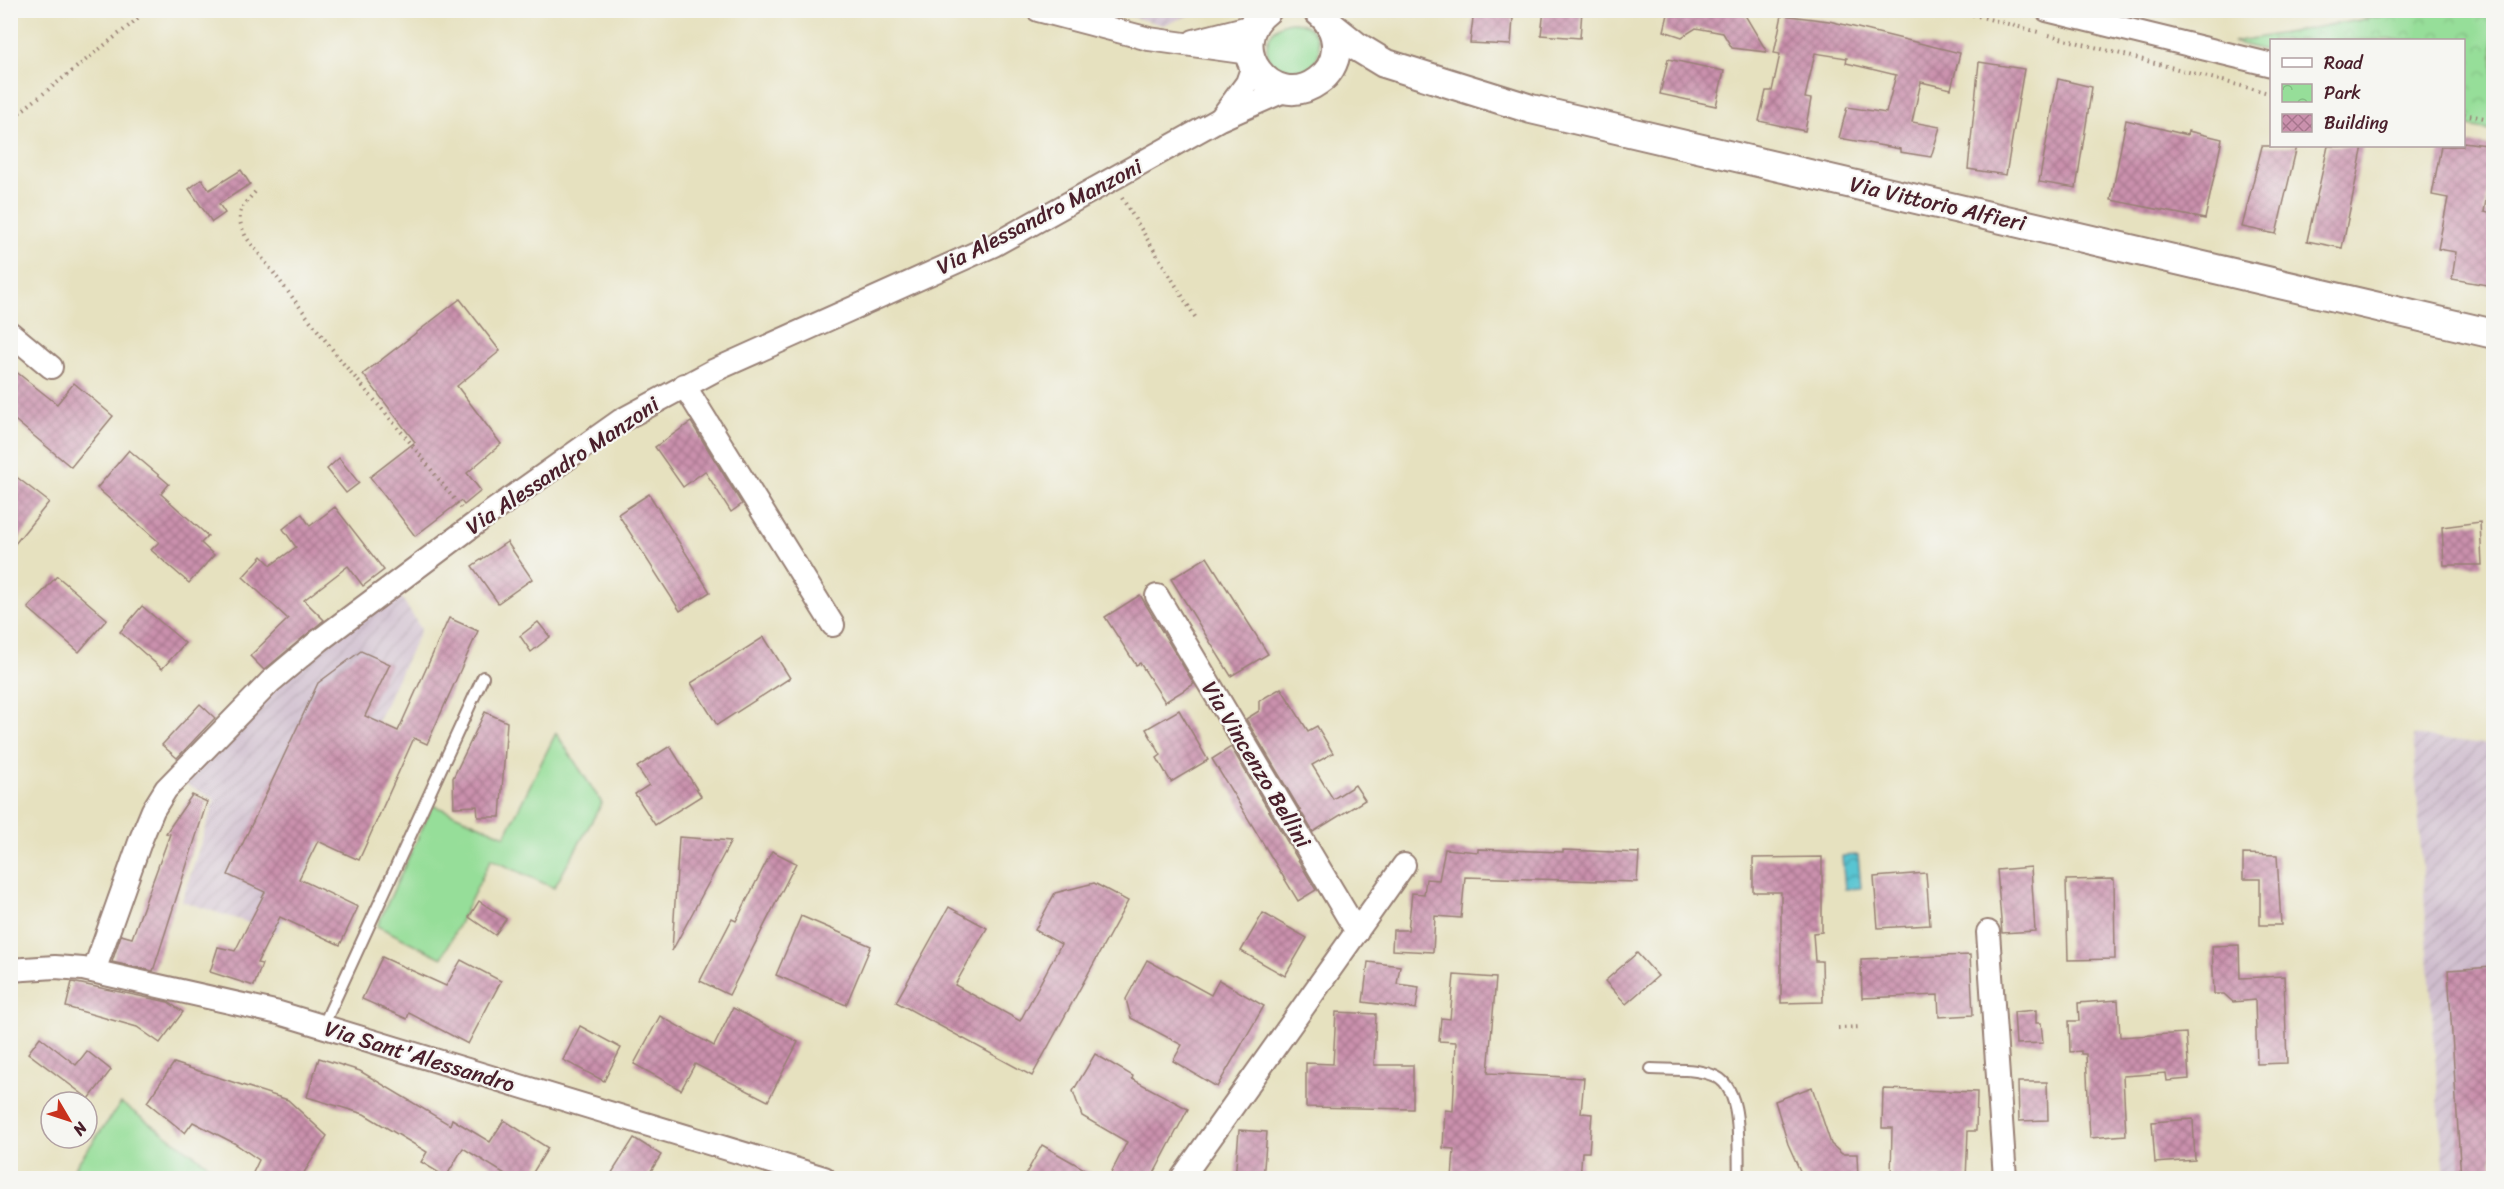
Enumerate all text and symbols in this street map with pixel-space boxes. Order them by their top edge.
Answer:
legend [2270,39,2465,147]
text: Road [2324,47,2364,79]
text: Park [2324,77,2361,109]
text: Building [2324,107,2388,139]
street label: Via Alessandro Manzoni [929,147,1150,285]
street label: Via Vittorio Alfieri [1846,164,2031,243]
street label: Via Alessandro Manzoni [457,385,668,545]
street label: Via Vincenzo Bellini [1191,673,1323,856]
street label: Via Sant'Alessandro [320,1009,520,1104]
north arrow [39,1090,99,1150]
text: N [65,1115,96,1143]

